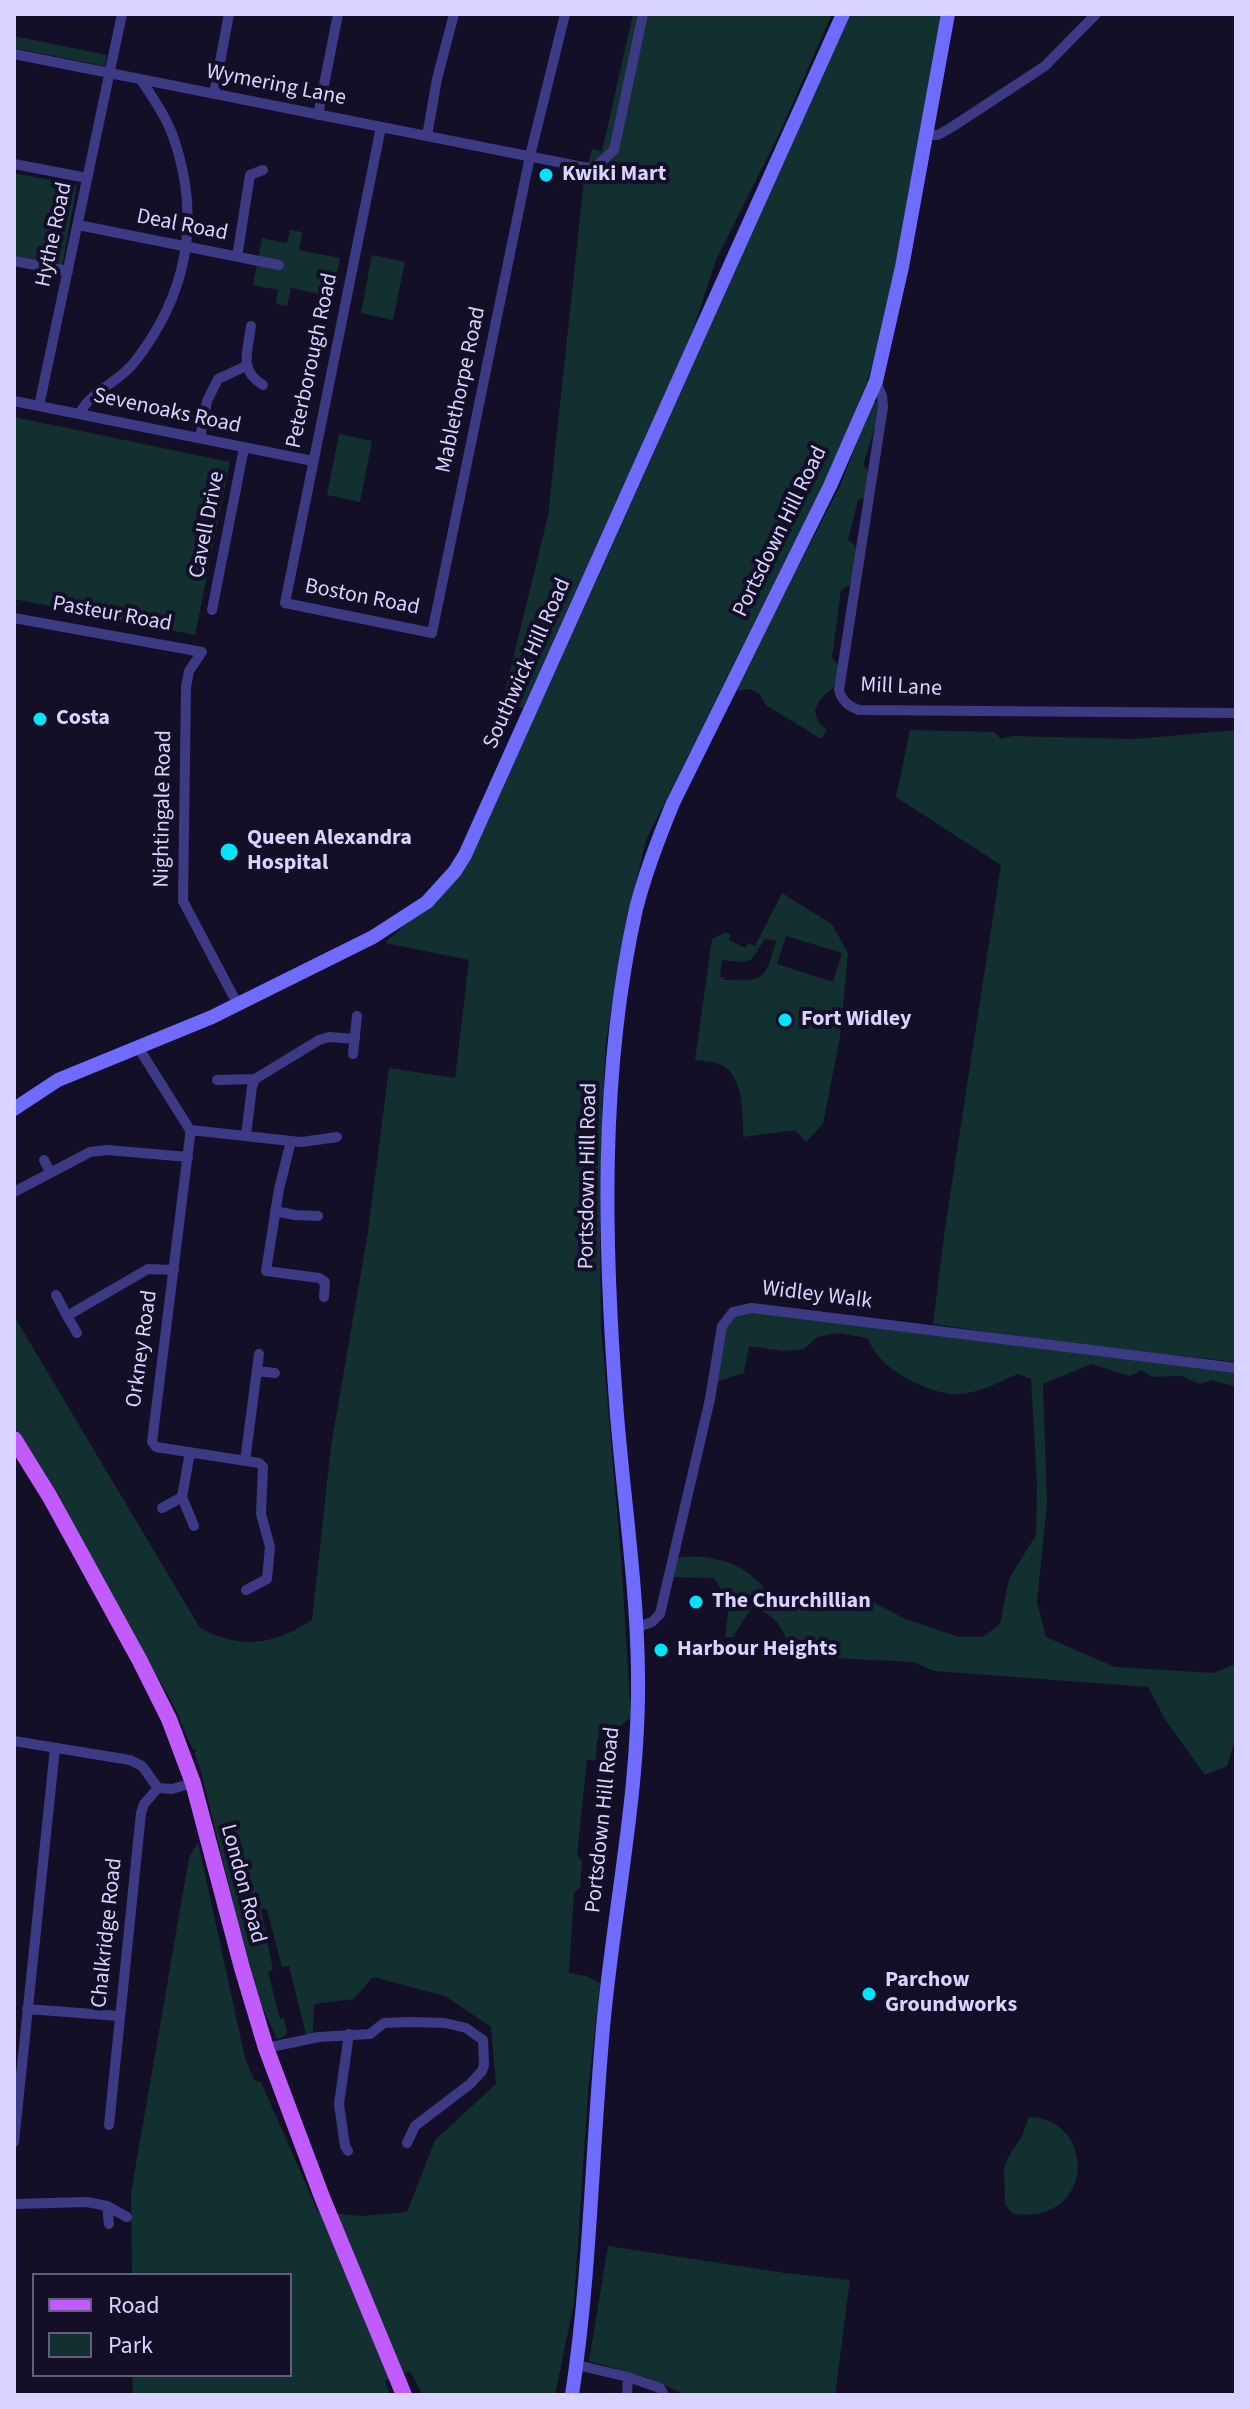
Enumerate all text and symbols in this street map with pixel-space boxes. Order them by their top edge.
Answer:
street label: Wymering Lane [204,59,348,113]
place label: Kwiki Mart [562,162,666,188]
marker: Kwiki Mart [537,166,555,184]
street label: Hythe Road [31,180,79,290]
street label: Deal Road [134,204,230,248]
street label: Peterborough Road [282,271,344,451]
street label: Mablethorpe Road [431,304,493,476]
street label: Sevenoaks Road [91,383,243,441]
street label: Portsdown Hill Road [728,442,834,622]
street label: Cavell Drive [185,469,231,581]
street label: Boston Road [302,574,422,622]
street label: Southwick Hill Road [478,574,578,754]
street label: Pasteur Road [50,592,174,638]
street label: Mill Lane [859,673,943,703]
place label: Costa [56,706,110,732]
marker: Costa [31,710,49,728]
street label: Nightingale Road [149,730,179,888]
place label: Queen Alexandra Hospital [247,826,412,878]
marker: Queen Alexandra Hospital [218,841,240,863]
place label: Fort Widley [801,1007,912,1033]
marker: Fort Widley [776,1011,794,1029]
street label: Portsdown Hill Road [574,1082,604,1270]
street label: Widley Walk [760,1276,874,1316]
street label: Orkney Road [122,1289,164,1409]
place label: The Churchillian [712,1589,871,1615]
marker: The Churchillian [687,1593,705,1611]
place label: Harbour Heights [677,1637,837,1663]
marker: Harbour Heights [652,1641,670,1659]
street label: Portsdown Hill Road [581,1726,627,1914]
street label: London Road [213,1822,271,1946]
street label: Chalkridge Road [87,1857,129,2009]
place label: Parchow Groundworks [885,1968,1017,2020]
marker: Parchow Groundworks [860,1985,878,2003]
legend [32,2273,292,2377]
text: Road [108,2288,160,2323]
text: Park [108,2328,153,2363]

